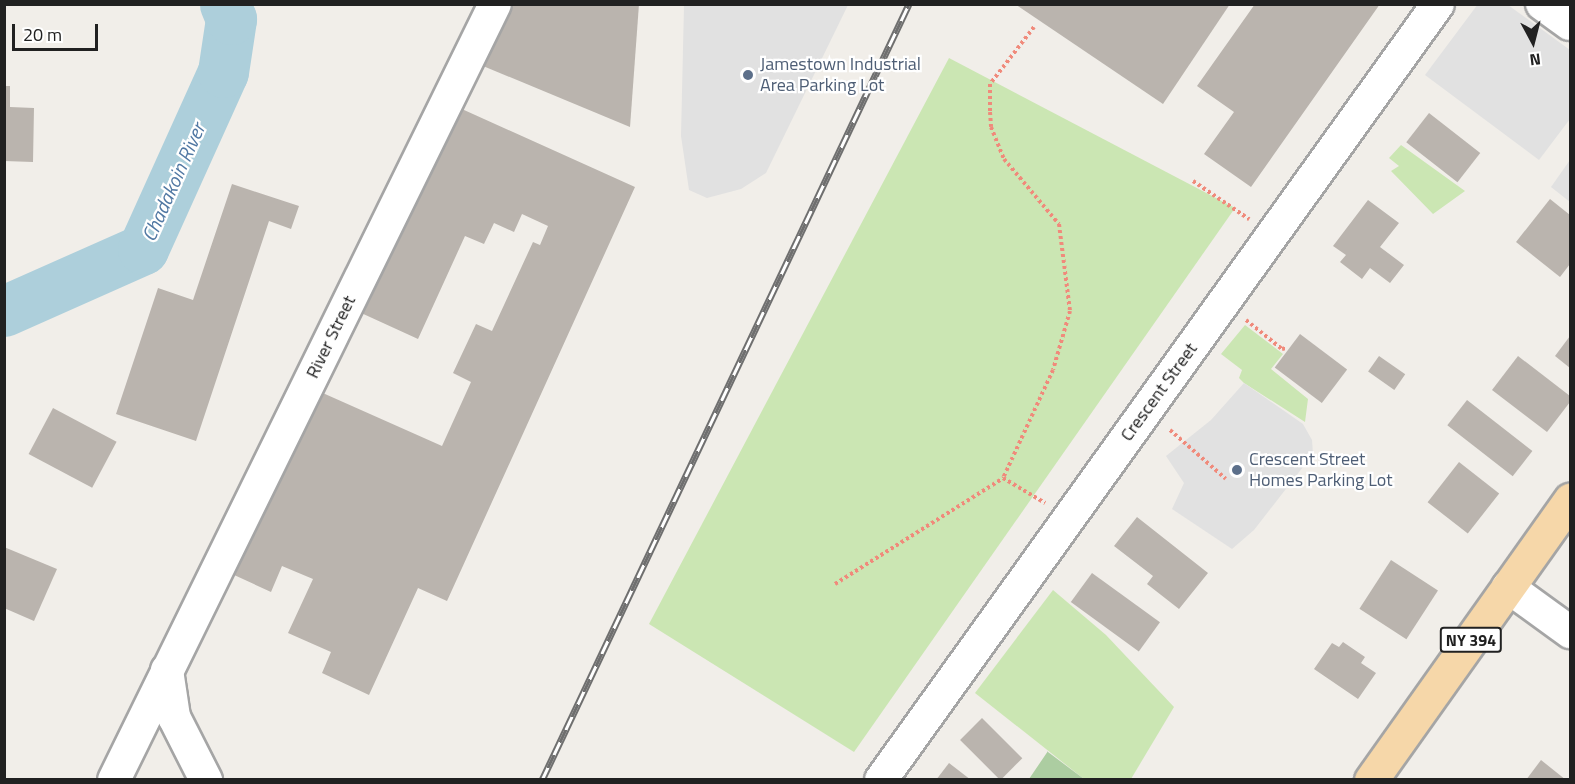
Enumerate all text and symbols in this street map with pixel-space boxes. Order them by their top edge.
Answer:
scale bar [15,12,100,50]
north arrow [1503,12,1563,72]
text: 20 m [23,21,62,48]
text: N [1528,47,1542,72]
place label: Jamestown Industrial Area Parking Lot [760,54,921,97]
marker: Jamestown Industrial Area Parking Lot [741,68,755,82]
water label: Chadakoin River [136,119,210,245]
street label: River Street [302,292,360,382]
street label: Crescent Street [1116,339,1202,445]
place label: Crescent Street Homes Parking Lot [1249,449,1393,492]
marker: Crescent Street Homes Parking Lot [1230,463,1244,477]
road number: NY 394 [1440,627,1502,653]

